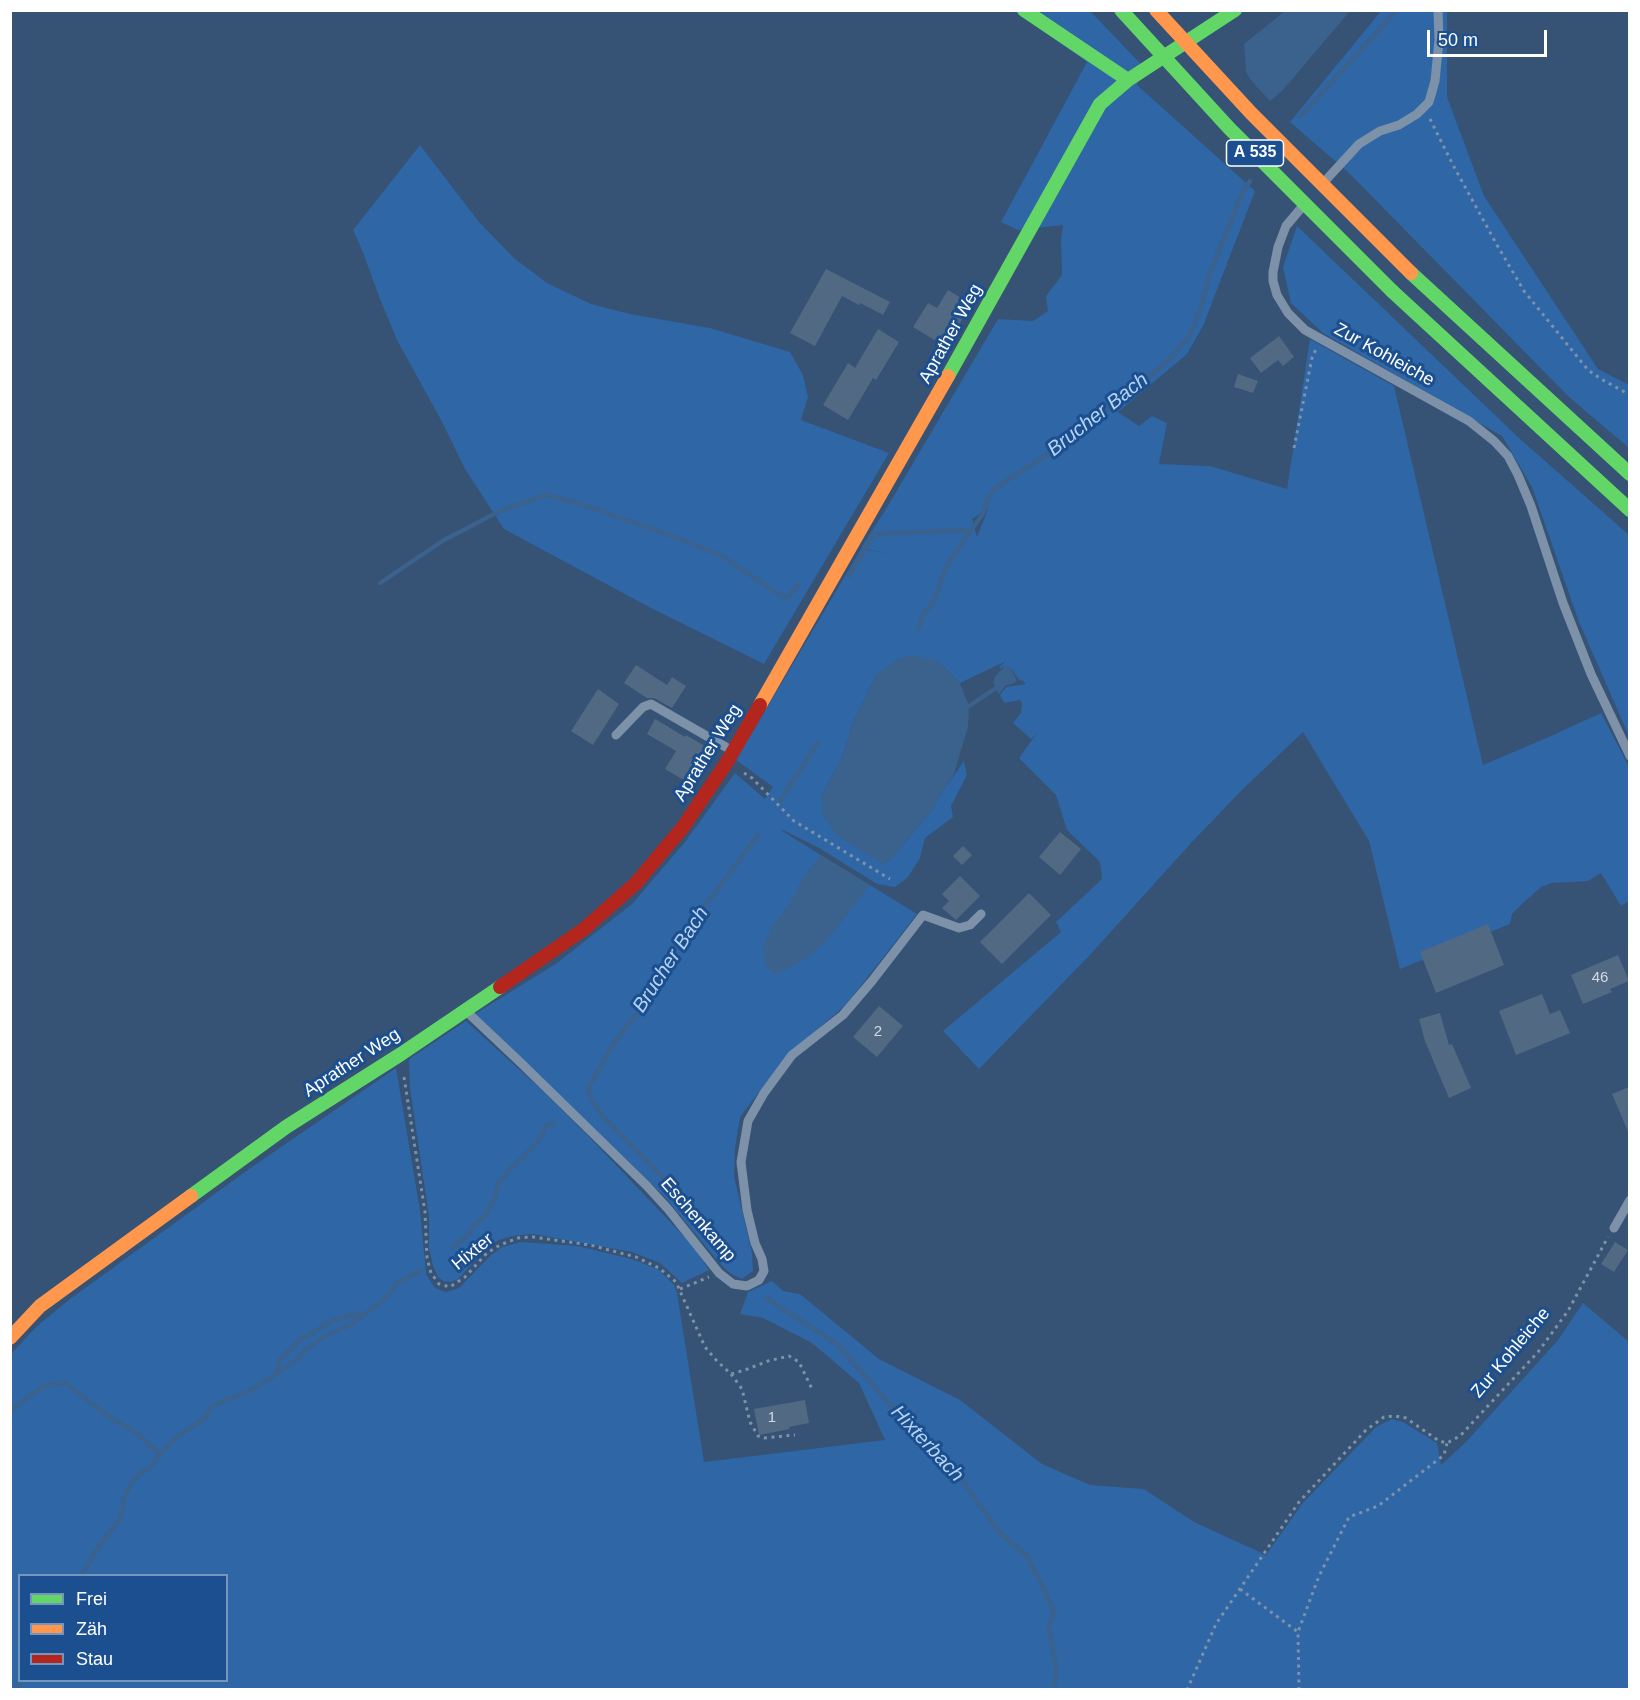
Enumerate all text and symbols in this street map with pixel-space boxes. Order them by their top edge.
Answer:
scale bar [1430,18,1550,56]
text: 50 m [1438,30,1478,50]
road number: A 535 [1226,140,1284,166]
street label: Aprather Weg [915,280,987,388]
street label: Zur Kohleiche [1330,319,1438,391]
water label: Brucher Bach [1043,368,1153,462]
street label: Aprather Weg [670,700,746,806]
water label: Brucher Bach [628,903,714,1017]
house number: 46 [1592,969,1608,987]
house number: 2 [874,1023,882,1041]
street label: Aprather Weg [300,1024,404,1102]
street label: Eschenkamp [656,1174,740,1266]
street label: Hixter [448,1229,498,1275]
street label: Zur Kohleiche [1467,1304,1555,1402]
water label: Hixterbach [886,1401,968,1487]
house number: 1 [768,1409,776,1427]
legend [18,1574,228,1682]
text: Frei [76,1589,107,1609]
text: Zäh [76,1619,107,1639]
text: Stau [76,1649,113,1669]

